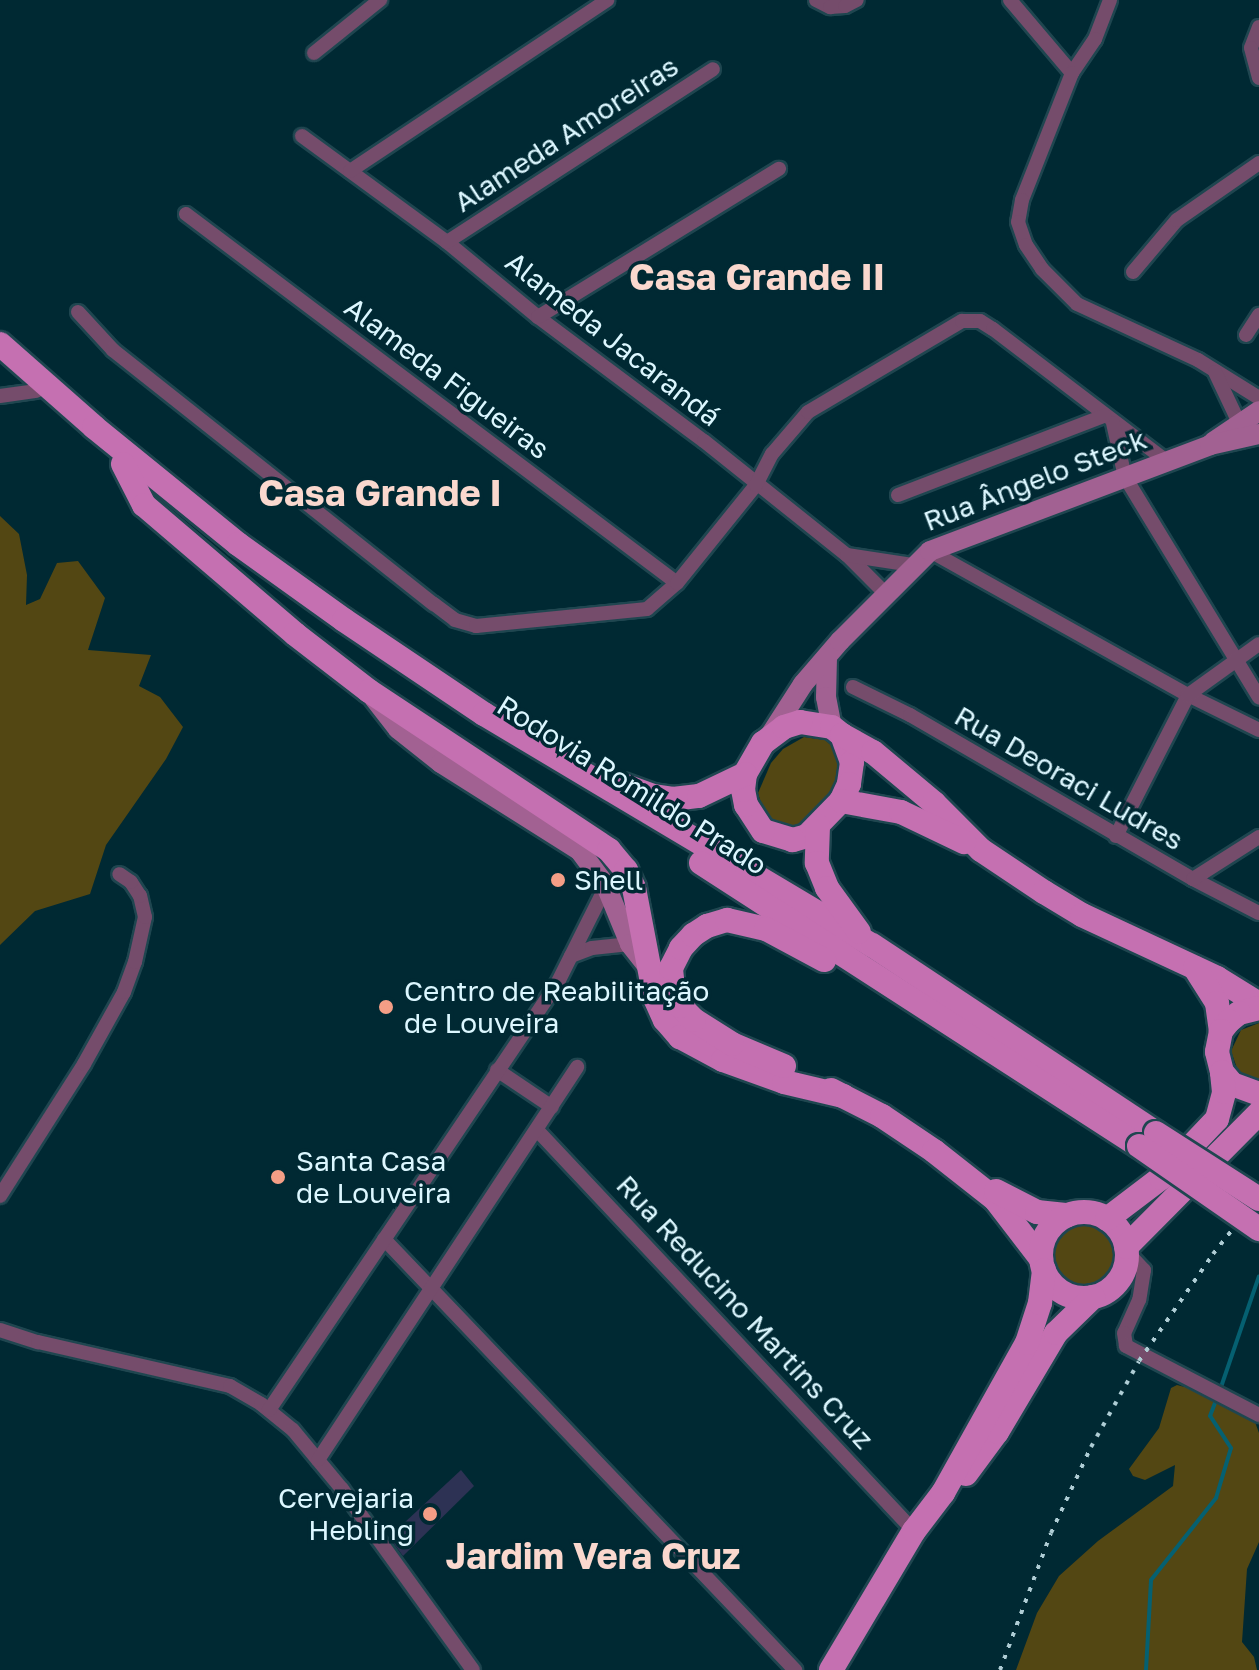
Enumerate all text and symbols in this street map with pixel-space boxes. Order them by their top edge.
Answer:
street label: Alameda Amoreiras [448,49,684,219]
street label: Alameda Jacarandá [499,245,727,433]
district label: Casa Grande II [629,255,885,299]
street label: Alameda Figueiras [338,290,556,466]
street label: Rua Ângelo Steck [919,422,1151,538]
district label: Casa Grande I [258,471,502,515]
street label: Rodovia Romildo Prado [491,688,773,882]
street label: Rua Deoraci Ludres [949,699,1189,857]
place label: Shell [574,863,643,897]
marker: Shell [549,871,567,889]
place label: Centro de Reabilitação de Louveira [404,974,709,1040]
marker: Centro de Reabilitação de Louveira [375,996,397,1018]
place label: Santa Casa de Louveira [296,1144,451,1210]
marker: Santa Casa de Louveira [267,1166,289,1188]
street label: Rua Reducino Martins Cruz [609,1168,881,1456]
place label: Cervejaria Hebling [278,1481,414,1547]
marker: Cervejaria Hebling [421,1505,439,1523]
district label: Jardim Vera Cruz [446,1534,740,1578]

